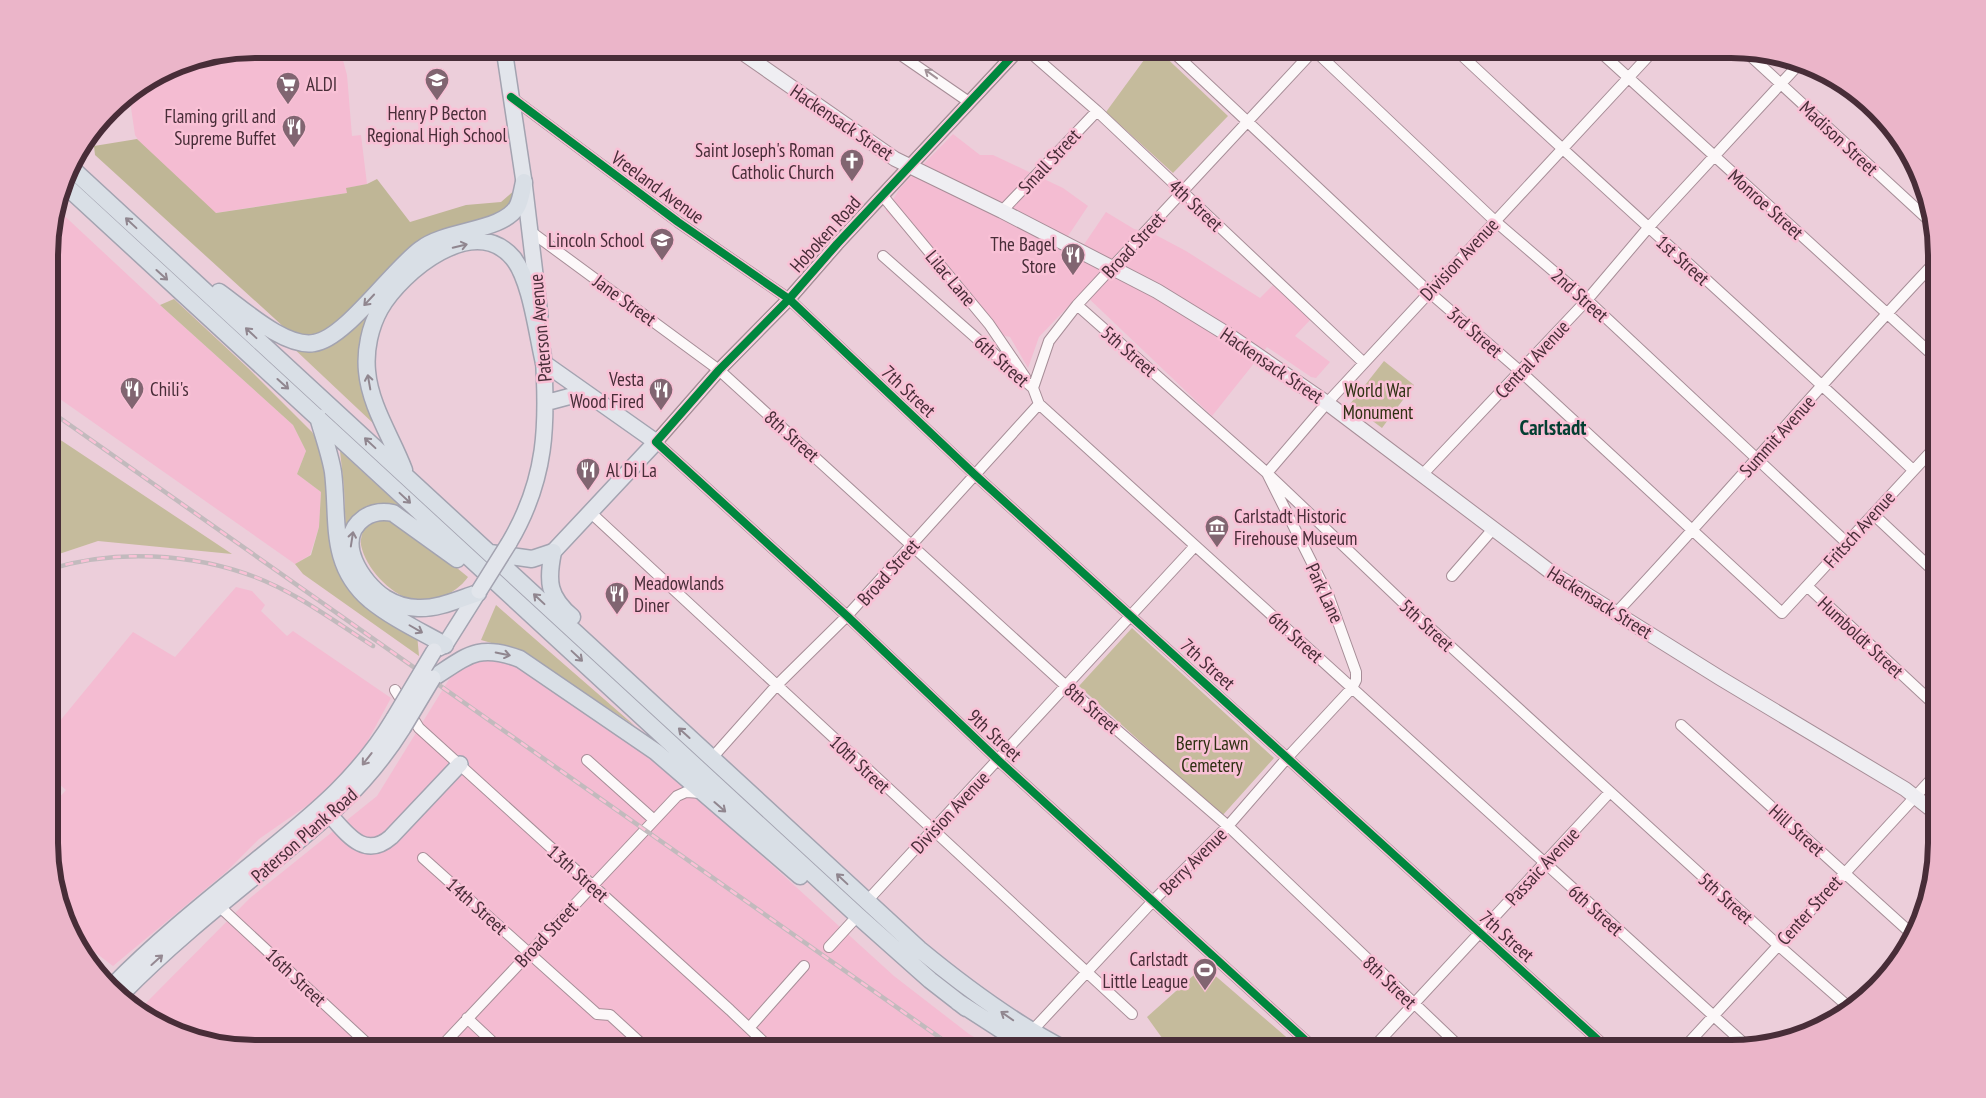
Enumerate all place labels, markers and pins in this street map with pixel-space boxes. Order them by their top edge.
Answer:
school or university icon: Henry P Becton Regional High School [424,67,450,101]
supermarket icon: ALDI [275,71,301,105]
place label: ALDI [306,72,337,96]
place label: Henry P Becton Regional High School [367,101,508,147]
place label: Flaming grill and Supreme Buffet [164,104,277,150]
restaurant icon: Flaming grill and Supreme Buffet [281,114,307,148]
place label: Saint Joseph's Roman Catholic Church [695,138,834,184]
church icon: Saint Joseph's Roman Catholic Church [839,148,865,182]
school or university icon: Lincoln School [649,227,675,261]
place label: Lincoln School [548,228,645,252]
place label: The Bagel Store [990,232,1057,278]
restaurant icon: The Bagel Store [1060,242,1086,276]
place label: Vesta Wood Fired [570,367,644,413]
restaurant icon: Chili's [119,376,145,410]
place label: Chili's [150,377,189,401]
restaurant icon: Vesta Wood Fired [648,377,674,411]
restaurant icon: Al Di La [575,457,601,491]
place label: Al Di La [606,458,657,482]
place label: Carlstadt Historic Firehouse Museum [1234,504,1357,550]
museum icon: Carlstadt Historic Firehouse Museum [1204,514,1230,548]
place label: Meadowlands Diner [634,571,724,617]
restaurant icon: Meadowlands Diner [604,581,630,615]
place label: Carlstadt Little League [1102,947,1189,993]
sports icon: Carlstadt Little League [1192,957,1218,991]

